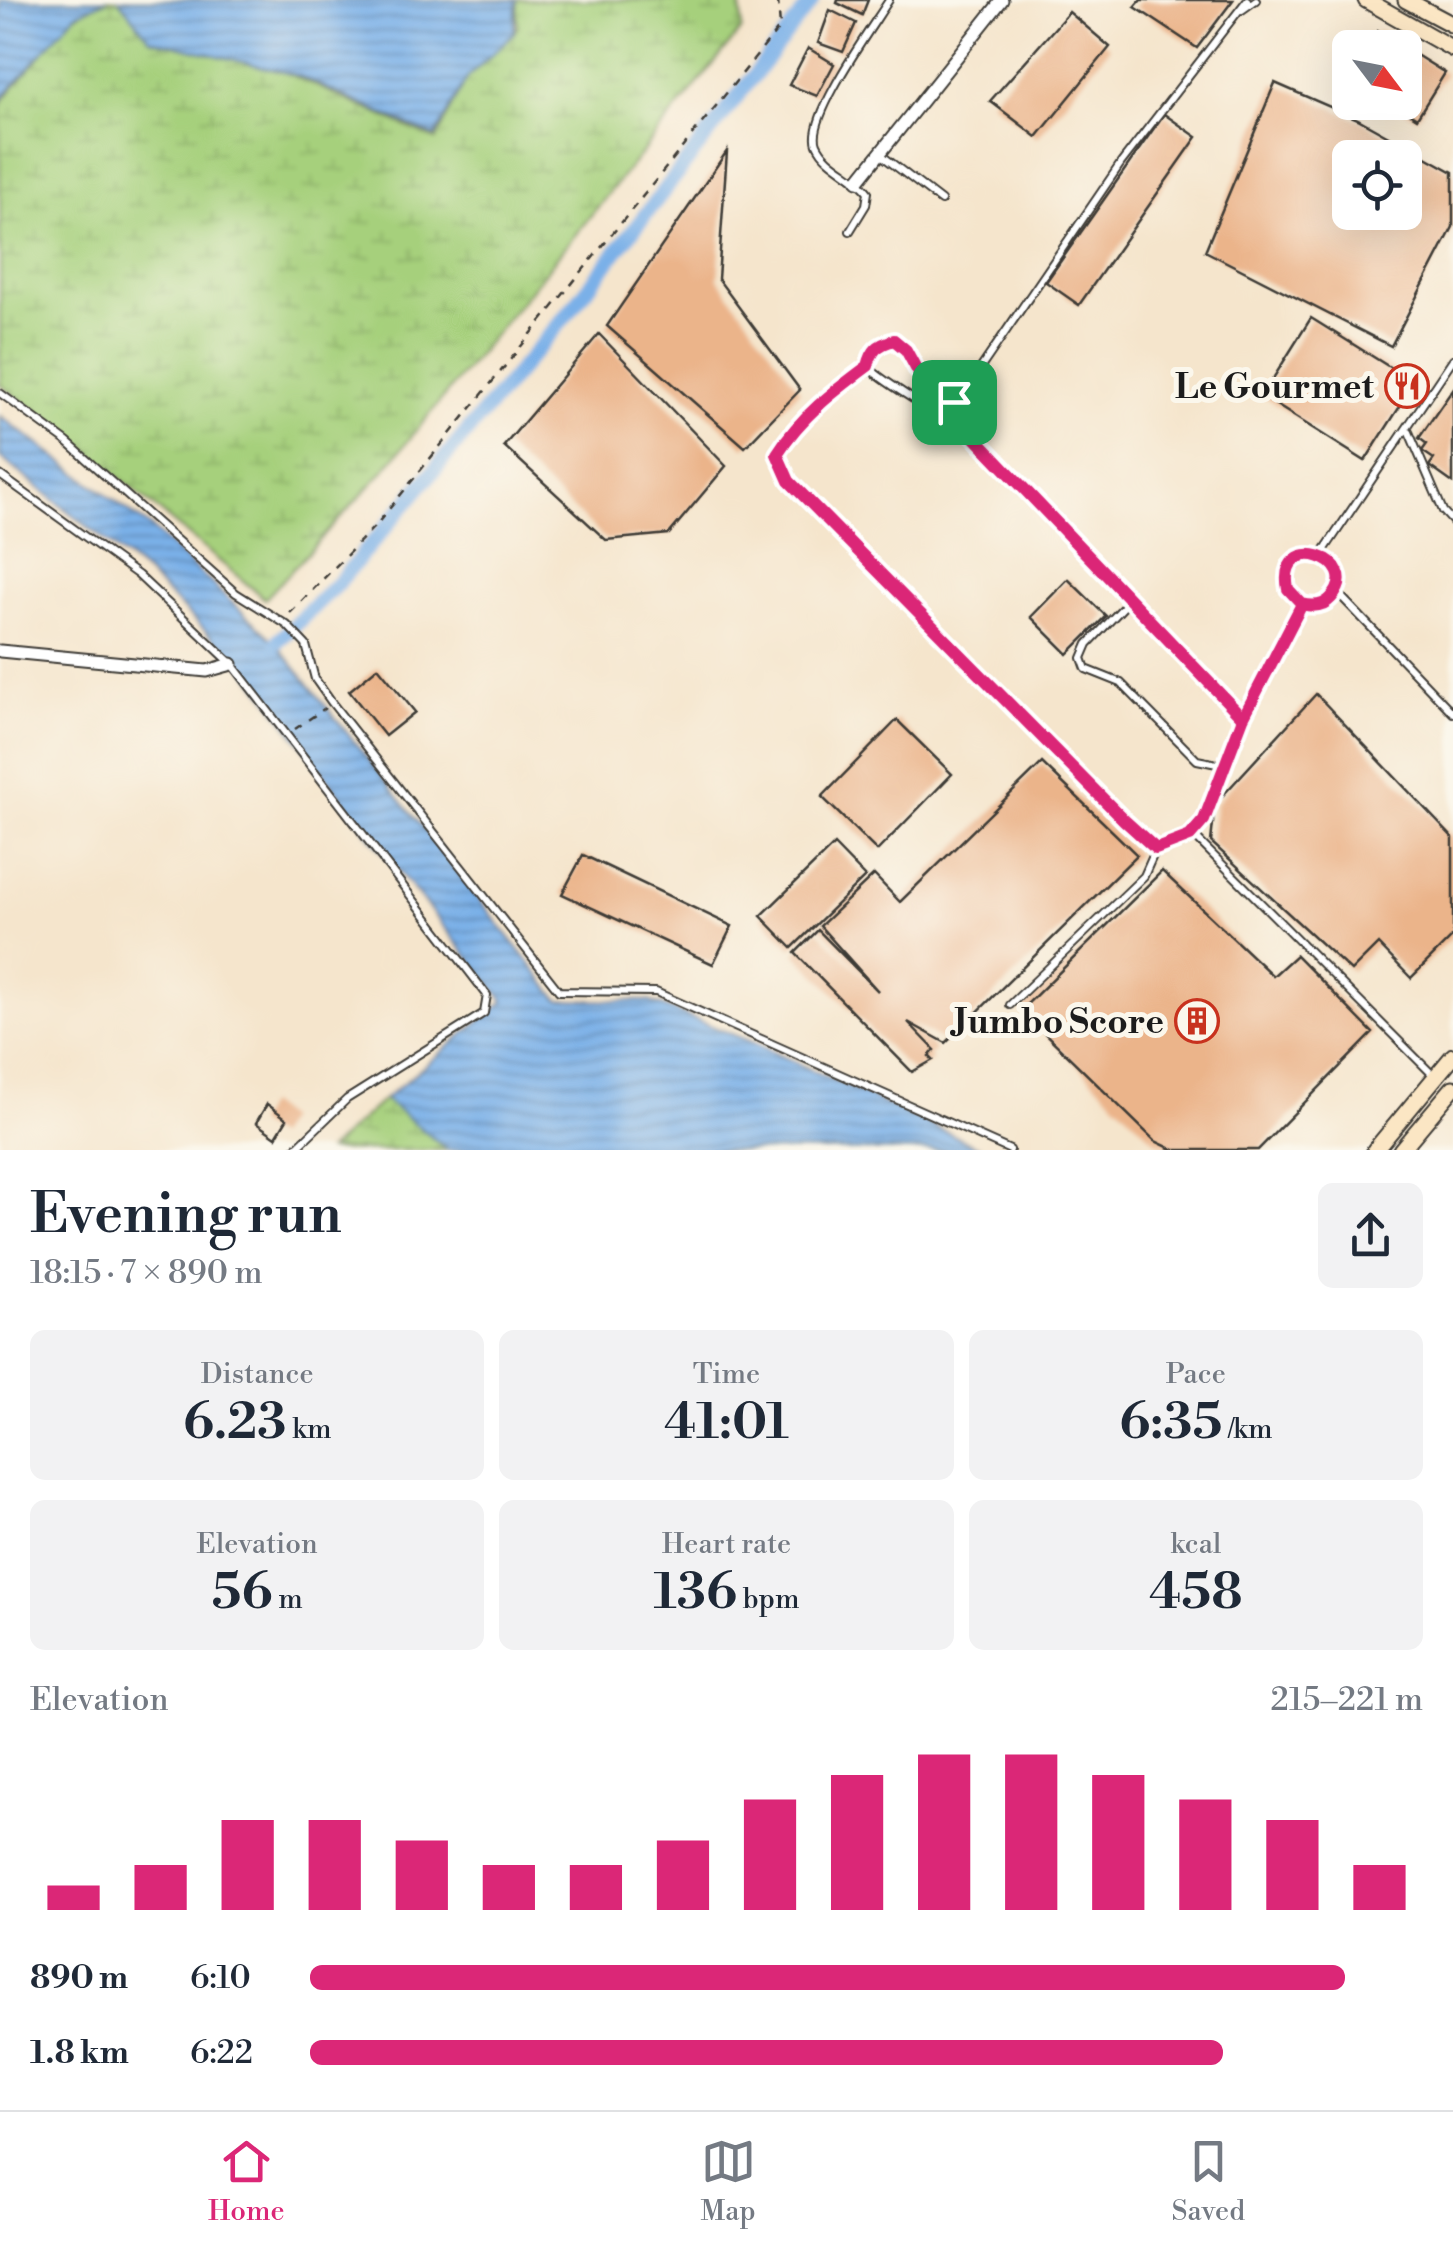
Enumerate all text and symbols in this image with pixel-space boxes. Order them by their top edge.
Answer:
north arrow [1332,30,1422,120]
map controls [1332,30,1422,230]
button: locate [1332,140,1422,230]
pin [912,360,997,445]
restaurant icon: Le Gourmet [1384,363,1430,409]
place label: Le Gourmet [1175,366,1375,409]
icon: arrive [927,375,982,430]
building icon: Jumbo Score [1174,998,1220,1044]
place label: Jumbo Score [949,1001,1164,1044]
text: Evening run [30,1181,342,1250]
button: share [1318,1183,1423,1288]
text: 18:15 · 7 × 890 m [30,1253,263,1293]
text: Distance [201,1357,314,1392]
text: Time [693,1357,760,1392]
text: Pace [1166,1357,1226,1392]
text: 6.23 [183,1392,287,1454]
text: 41:01 [664,1392,789,1454]
text: 6:35 [1119,1392,1222,1454]
text: km [287,1412,331,1447]
text: /km [1222,1412,1273,1447]
text: Elevation [197,1527,318,1562]
text: Heart rate [662,1527,791,1562]
text: kcal [1170,1527,1221,1562]
text: 56 [212,1562,272,1624]
text: 136 [653,1562,737,1624]
text: 458 [1149,1562,1243,1624]
text: m [272,1582,303,1617]
text: bpm [737,1582,800,1617]
text: Elevation [30,1680,169,1720]
text: 215–221 m [1270,1680,1423,1720]
text: 890 m [30,1958,128,1998]
text: 6:10 [190,1958,251,1998]
text: 1.8 km [30,2033,129,2073]
text: 6:22 [190,2033,253,2073]
tab: Home [208,2134,285,2229]
tab: Map [701,2134,756,2229]
tab: Saved [1172,2134,1245,2229]

